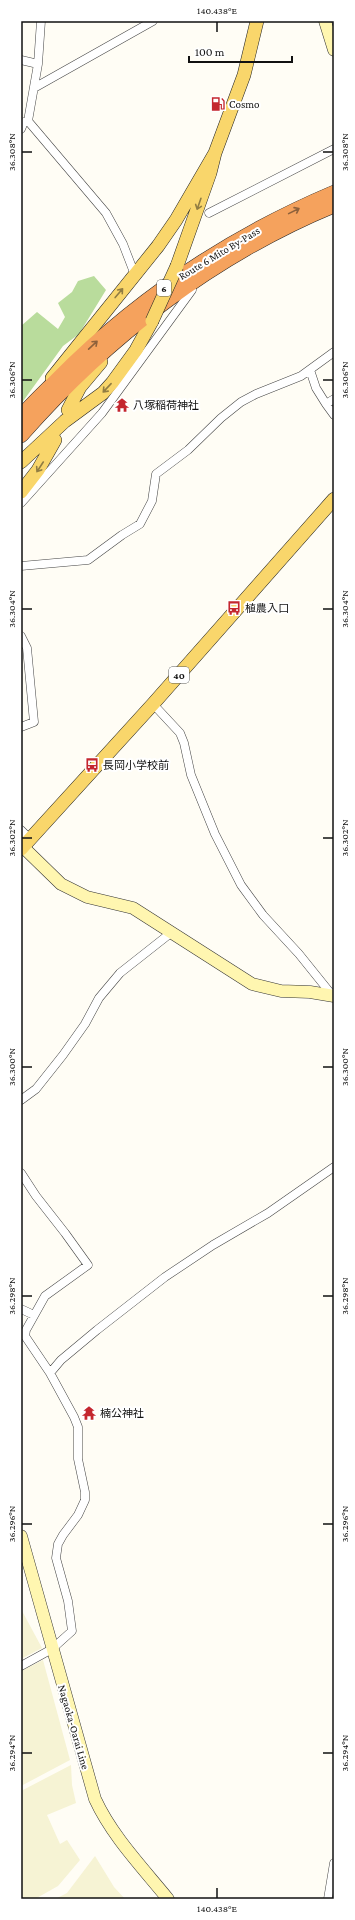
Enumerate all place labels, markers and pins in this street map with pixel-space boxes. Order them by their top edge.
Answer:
fuel station icon: Cosmo [210,96,226,112]
place label: Cosmo [229,98,260,110]
temple icon: 八塚稲荷神社 [114,397,130,413]
place label: 八塚稲荷神社 [133,399,199,411]
bus stop icon: 植農入口 [226,600,242,616]
place label: 植農入口 [245,602,289,614]
bus stop icon: 長岡小学校前 [84,757,100,773]
place label: 長岡小学校前 [103,759,169,771]
temple icon: 楠公神社 [81,1405,97,1421]
place label: 楠公神社 [100,1407,144,1419]

